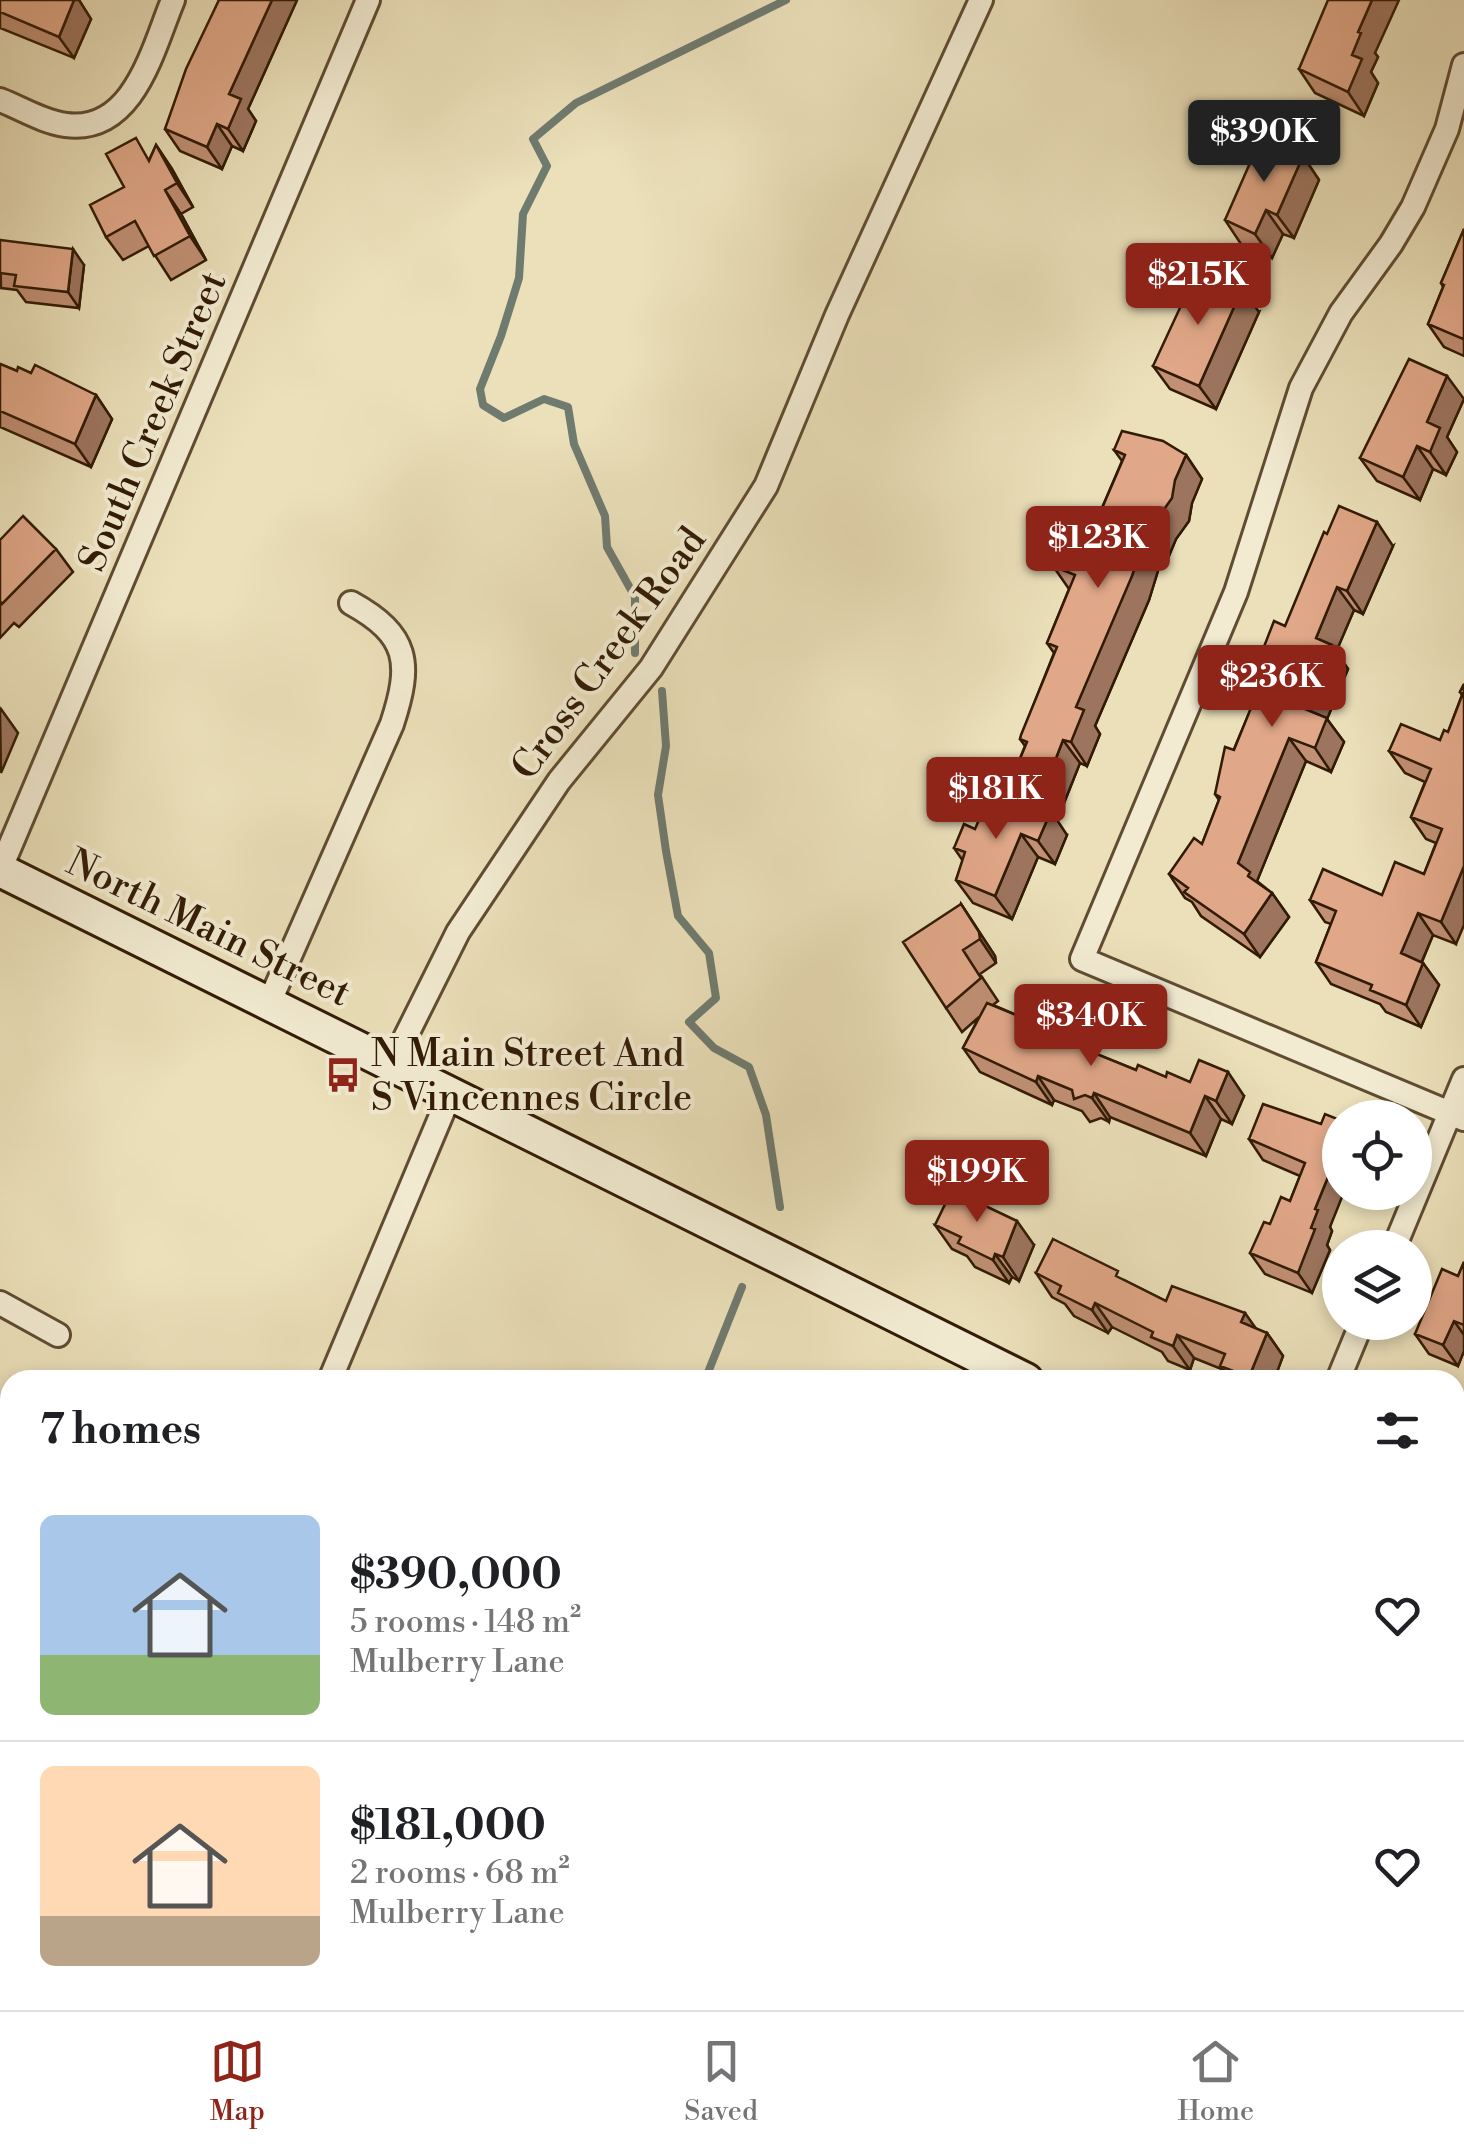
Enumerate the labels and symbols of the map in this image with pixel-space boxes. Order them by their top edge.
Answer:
pin: $390K [1194,100,1334,185]
pin: $215K [1128,243,1268,328]
street label: South Creek Street [69,265,238,578]
pin: $123K [1028,506,1168,591]
street label: Cross Creek Road [502,518,717,789]
pin: $236K [1202,645,1342,730]
pin: $181K [926,757,1066,842]
street label: North Main Street [59,839,358,1017]
pin: $340K [1021,984,1161,1069]
place label: N Main Street And S Vincennes Circle [371,1031,692,1122]
bus stop icon: N Main Street And S Vincennes Circle [324,1056,362,1094]
pin: $199K [907,1140,1047,1225]

